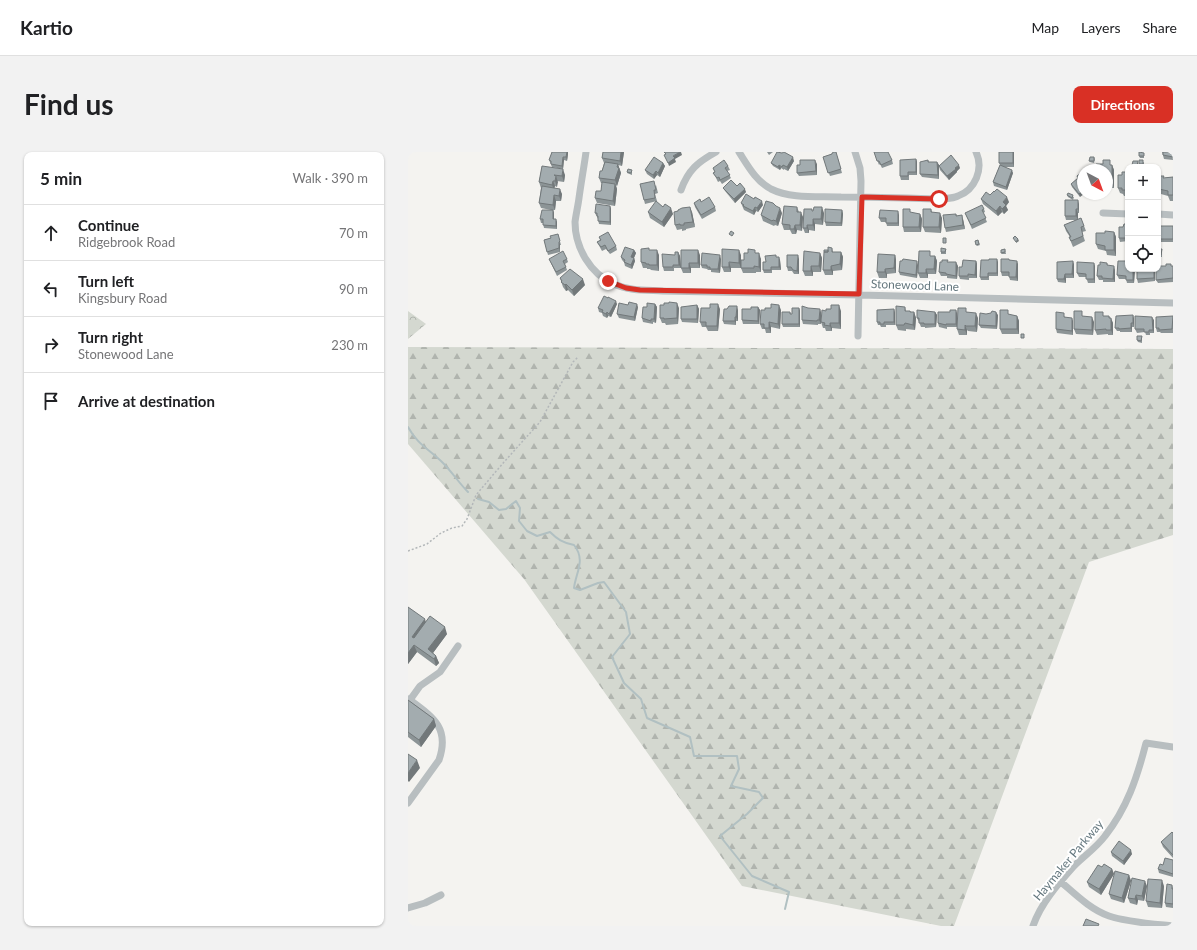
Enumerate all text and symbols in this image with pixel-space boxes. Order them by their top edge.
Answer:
text: Kartio [20,16,73,39]
text: Map [1031,19,1059,36]
text: Layers [1081,19,1121,36]
text: Share [1143,19,1177,36]
button: Directions [1073,86,1173,123]
text: Find us [24,87,114,121]
north arrow [1077,164,1113,200]
map controls [1125,164,1161,272]
button: + [1125,164,1161,200]
text: 5 min [40,168,82,189]
text: Walk · 390 m [292,170,368,186]
route start [930,190,948,208]
button: − [1125,200,1161,236]
text: Continue [78,216,139,234]
icon: ahead [40,222,62,244]
text: 70 m [339,225,368,241]
text: Ridgebrook Road [78,234,175,250]
button: locate [1125,236,1161,272]
text: Turn left [78,272,134,290]
route end [599,272,617,290]
street label: Stonewood Lane [871,276,959,294]
icon: left [40,278,62,300]
text: 90 m [339,281,368,297]
text: Kingsbury Road [78,290,167,306]
text: Turn right [78,328,143,346]
icon: right [40,334,62,356]
text: 230 m [331,337,368,353]
text: Stonewood Lane [78,346,174,362]
icon: arrive [40,390,62,412]
text: Arrive at destination [78,392,215,410]
street label: Haymaker Parkway [1030,816,1107,903]

